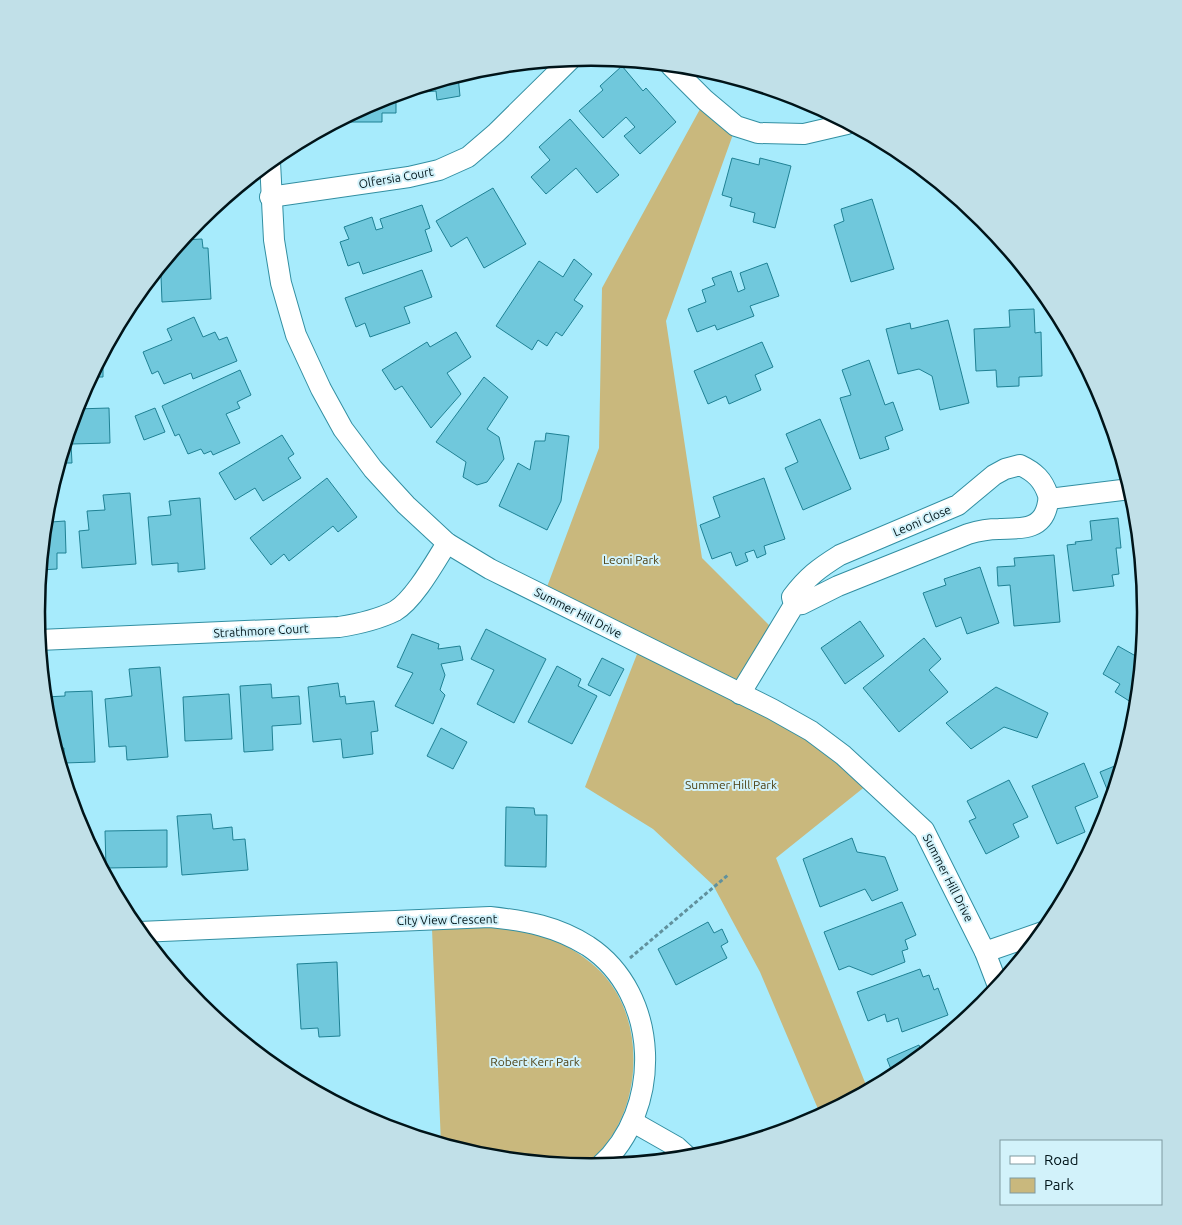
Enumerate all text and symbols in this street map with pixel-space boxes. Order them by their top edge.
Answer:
street label: Olfersia Court [358,164,435,190]
street label: Leoni Close [891,503,953,539]
park label: Leoni Park [603,553,659,566]
street label: Summer Hill Drive [532,585,624,640]
street label: Strathmore Court [213,622,309,639]
park label: Summer Hill Park [685,778,777,791]
street label: Summer Hill Drive [921,832,976,924]
street label: City View Crescent [397,912,498,927]
park label: Robert Kerr Park [490,1055,580,1068]
legend [1000,1140,1162,1205]
text: Road [1044,1151,1079,1168]
text: Park [1044,1176,1074,1193]

